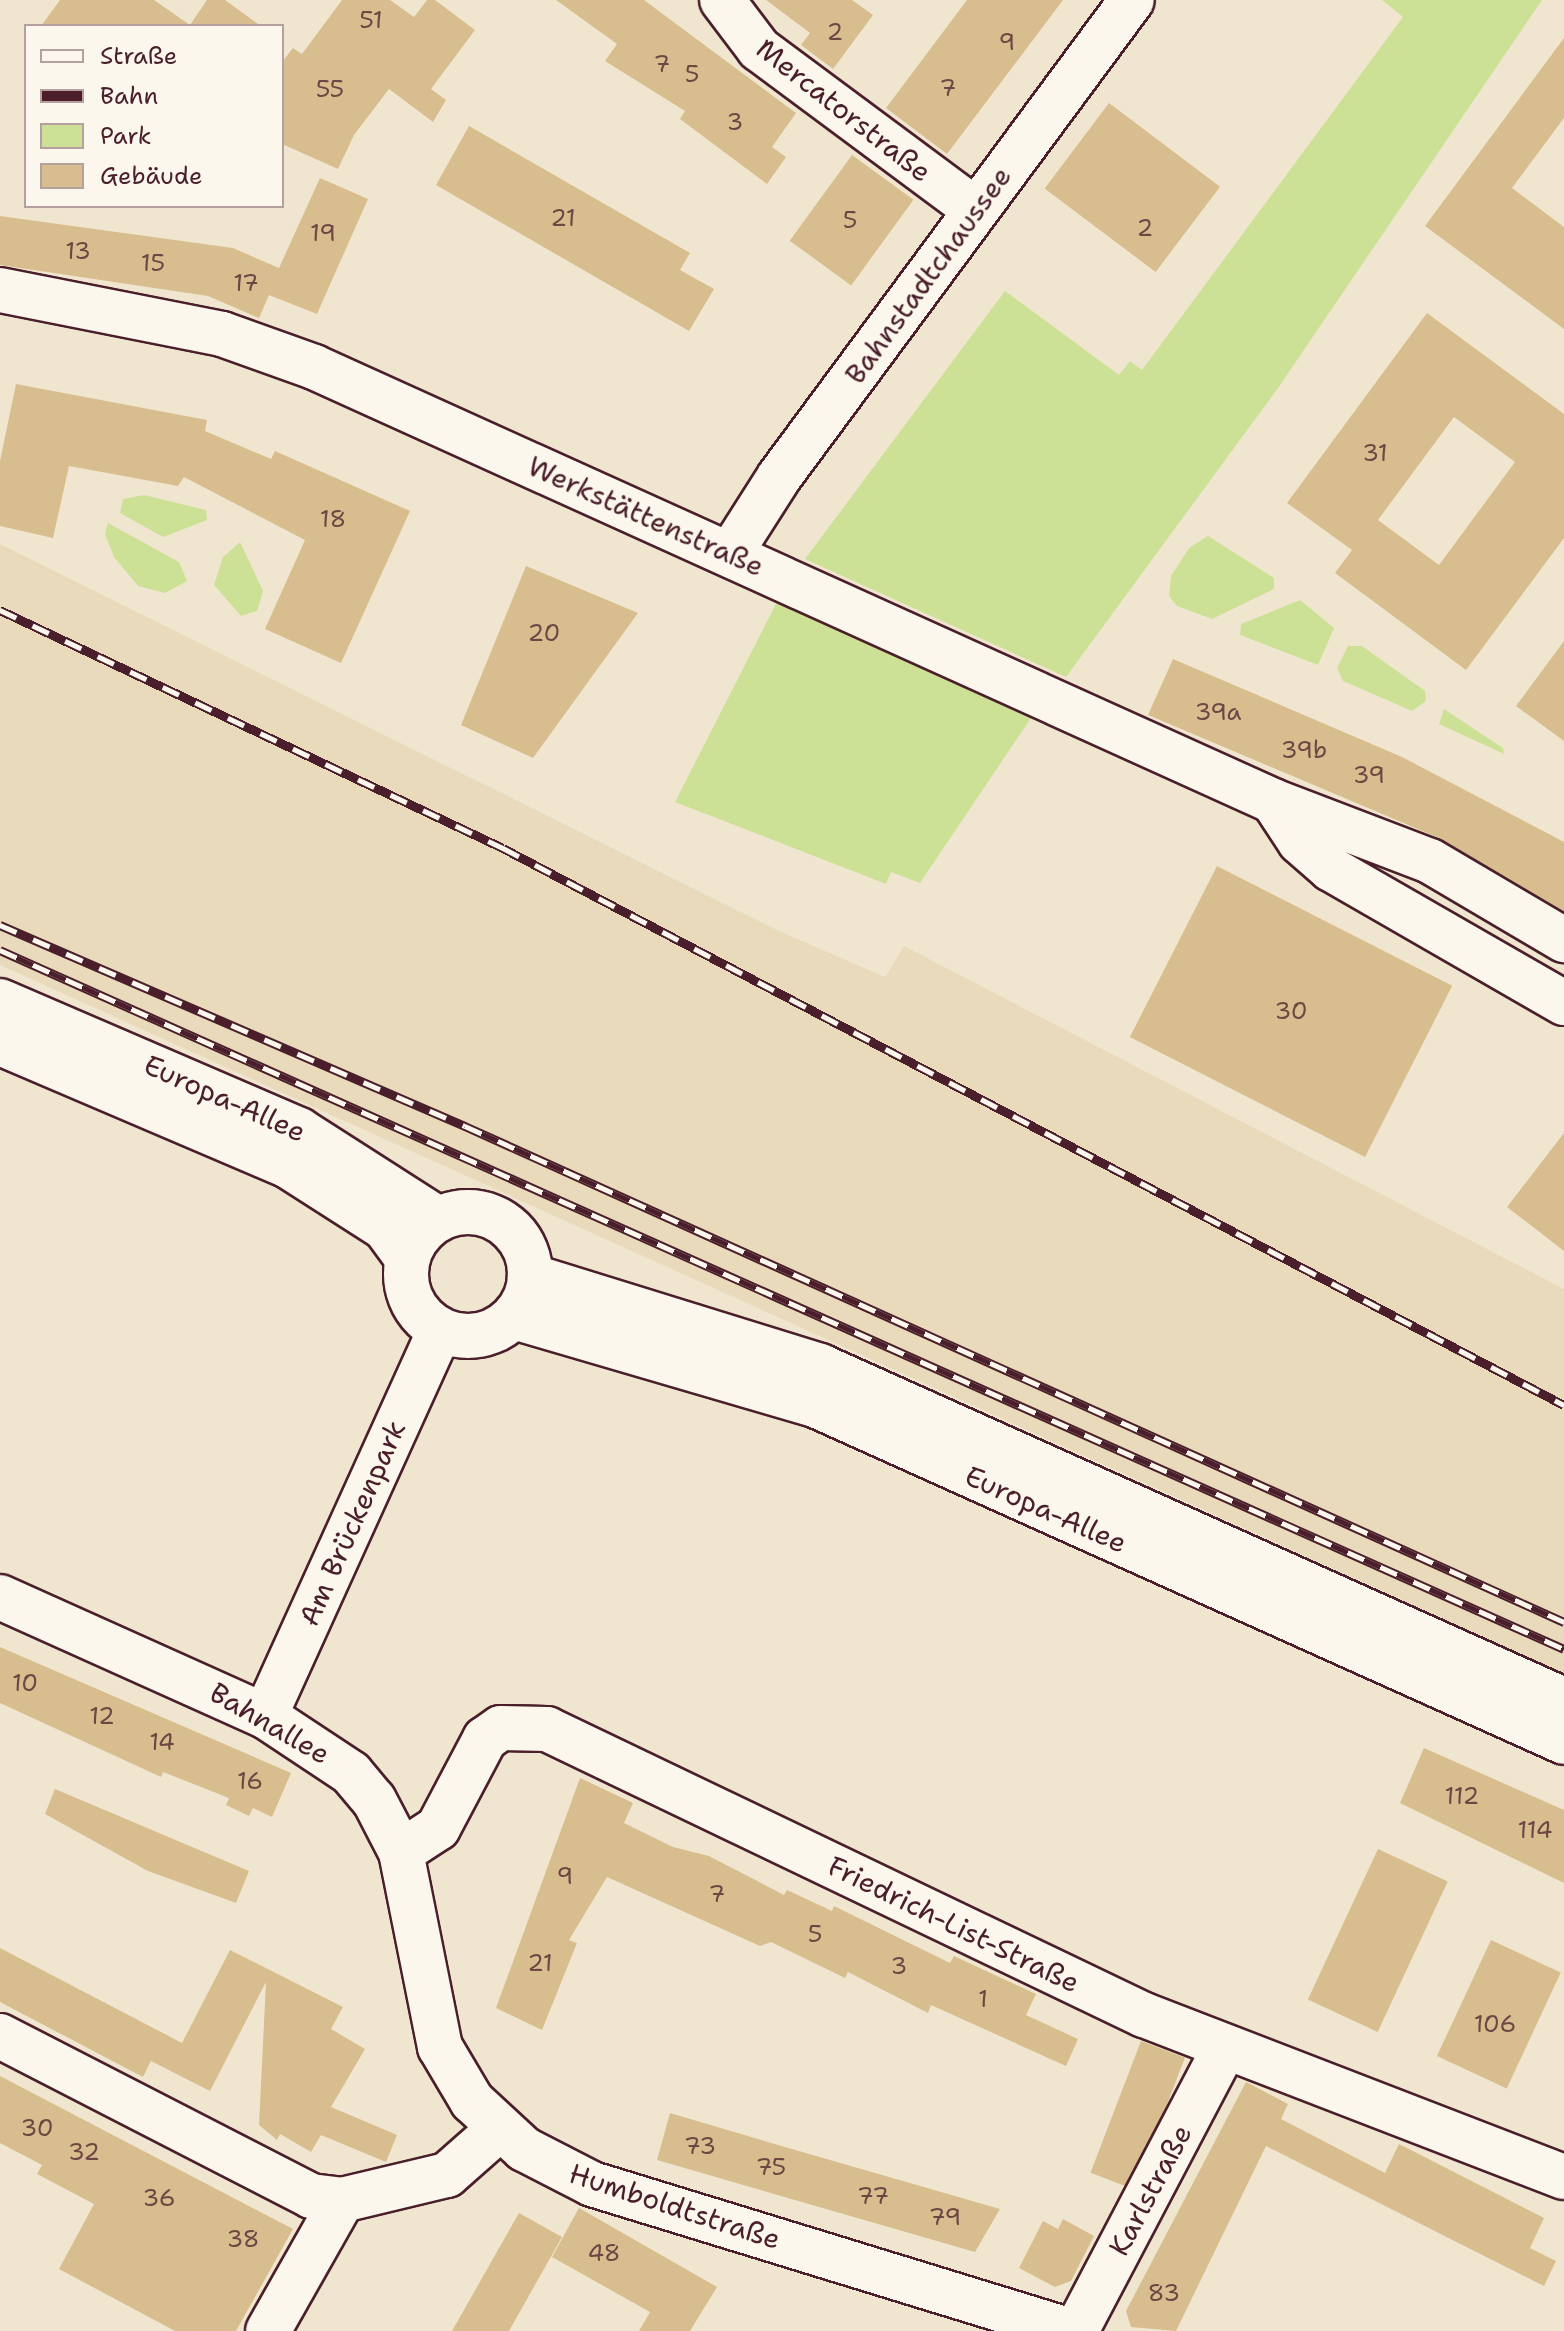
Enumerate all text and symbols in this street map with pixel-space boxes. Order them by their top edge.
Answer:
house number: 51 [359,7,383,35]
house number: 2 [827,19,843,47]
legend [24,24,284,208]
house number: 9 [999,29,1015,57]
street label: Mercatorstraße [750,31,938,189]
text: Straße [100,40,177,72]
house number: 7 [654,51,670,79]
house number: 5 [685,61,699,89]
house number: 7 [940,75,956,103]
house number: 55 [316,76,344,104]
text: Bahn [100,80,158,112]
house number: 3 [727,109,743,137]
text: Park [100,120,152,152]
text: Gebäude [100,160,202,192]
street label: Bahnstadtchaussee [838,160,1018,390]
house number: 21 [550,205,576,233]
house number: 5 [843,207,857,235]
house number: 2 [1137,215,1153,243]
house number: 19 [310,220,336,248]
house number: 13 [65,238,91,266]
house number: 15 [141,250,165,278]
house number: 17 [233,270,259,298]
house number: 31 [1362,440,1388,468]
street label: Werkstättenstraße [523,449,769,583]
house number: 18 [320,506,346,534]
house number: 20 [528,620,560,648]
house number: 39a [1195,699,1241,727]
house number: 39b [1281,737,1327,765]
house number: 39 [1353,762,1385,790]
house number: 30 [1274,998,1308,1026]
street label: Europa-Allee [139,1047,311,1149]
street label: Am Brückenpark [292,1415,412,1631]
street label: Europa-Allee [960,1458,1132,1560]
house number: 10 [12,1670,38,1698]
street label: Bahnallee [204,1675,336,1771]
house number: 12 [89,1703,115,1731]
house number: 14 [149,1729,175,1757]
house number: 16 [237,1768,263,1796]
house number: 112 [1445,1783,1479,1811]
house number: 114 [1518,1817,1552,1845]
street label: Friedrich-List-Straße [823,1848,1085,2000]
house number: 9 [557,1863,573,1891]
house number: 7 [709,1881,725,1909]
house number: 5 [808,1921,822,1949]
house number: 21 [527,1950,553,1978]
house number: 3 [891,1953,907,1981]
house number: 1 [978,1986,988,2014]
house number: 106 [1474,2011,1516,2039]
house number: 30 [20,2115,54,2143]
street label: Karlstraße [1101,2119,1199,2261]
house number: 73 [684,2133,716,2161]
house number: 32 [68,2139,100,2167]
house number: 75 [756,2154,786,2182]
street label: Humboldtstraße [565,2156,785,2256]
house number: 77 [857,2183,889,2211]
house number: 36 [143,2185,175,2213]
house number: 79 [929,2204,961,2232]
house number: 38 [227,2226,259,2254]
house number: 48 [587,2240,621,2268]
house number: 83 [1148,2280,1180,2308]

